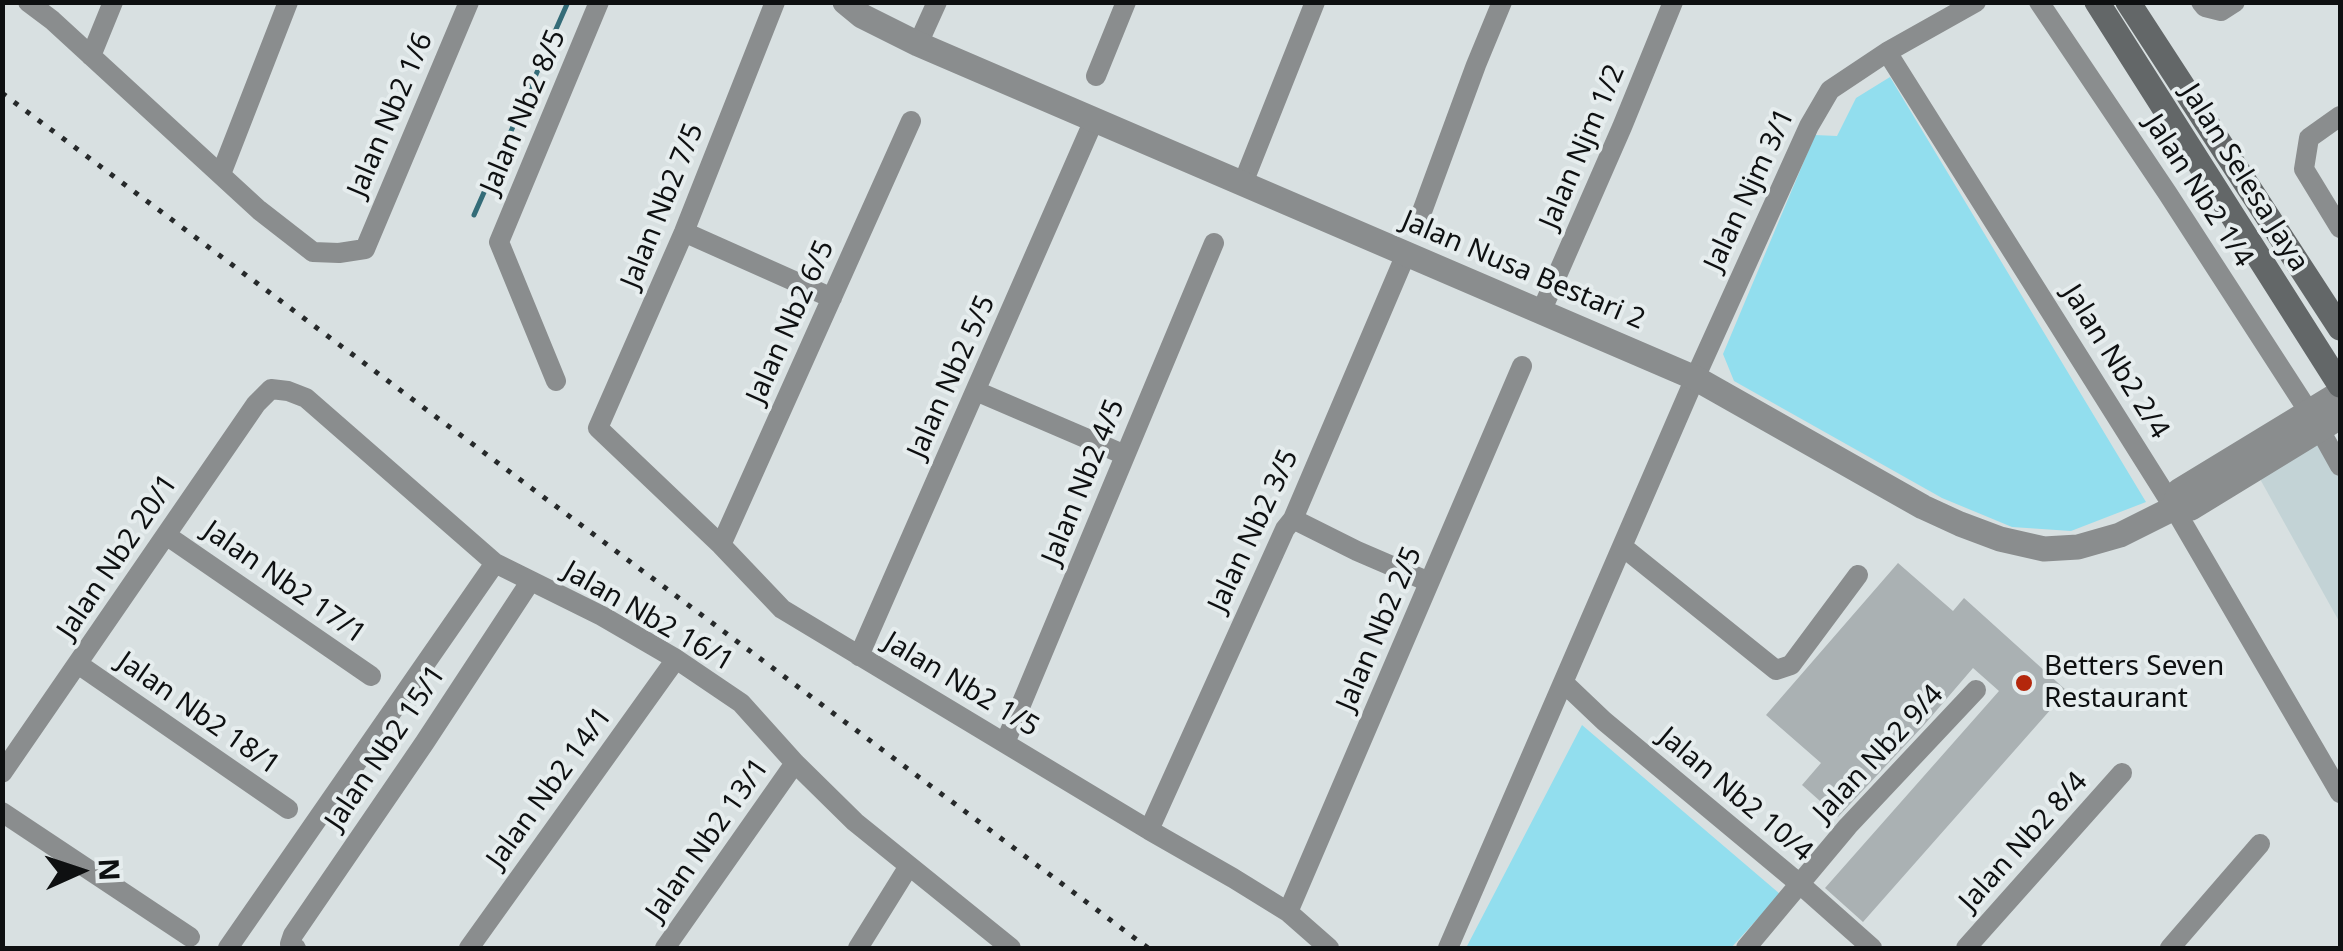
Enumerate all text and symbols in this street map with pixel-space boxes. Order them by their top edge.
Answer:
street label: Jalan Nb2 8/5 [474,25,574,199]
street label: Jalan Nb2 1/6 [341,28,441,202]
street label: Jalan Njm 1/2 [1533,60,1633,234]
street label: Jalan Selesa Jaya [2173,78,2315,278]
street label: Jalan Njm 3/1 [1698,103,1802,277]
street label: Jalan Nb2 1/4 [2136,108,2260,274]
street label: Jalan Nb2 7/5 [615,119,711,293]
street label: Jalan Nusa Bestari 2 [1396,205,1650,337]
street label: Jalan Nb2 6/5 [740,235,842,409]
street label: Jalan Nb2 2/4 [2054,279,2176,445]
street label: Jalan Nb2 5/5 [901,290,1003,464]
street label: Jalan Nb2 4/5 [1036,395,1132,569]
street label: Jalan Nb2 3/5 [1202,445,1306,617]
street label: Jalan Nb2 20/1 [51,468,185,646]
street label: Jalan Nb2 17/1 [196,514,372,652]
street label: Jalan Nb2 2/5 [1330,542,1430,716]
street label: Jalan Nb2 16/1 [557,555,739,679]
street label: Jalan Nb2 1/5 [877,626,1045,744]
street label: Jalan Nb2 18/1 [110,645,286,783]
place label: Betters Seven Restaurant [2044,650,2224,716]
street label: Jalan Nb2 15/1 [319,659,453,837]
marker: Betters Seven Restaurant [2013,672,2035,694]
street label: Jalan Nb2 9/4 [1807,679,1951,829]
street label: Jalan Nb2 14/1 [480,701,620,875]
street label: Jalan Nb2 10/4 [1651,721,1819,869]
street label: Jalan Nb2 13/1 [639,752,777,928]
street label: Jalan Nb2 8/4 [1953,766,2095,918]
north arrow [30,821,130,921]
text: N [90,857,130,882]

